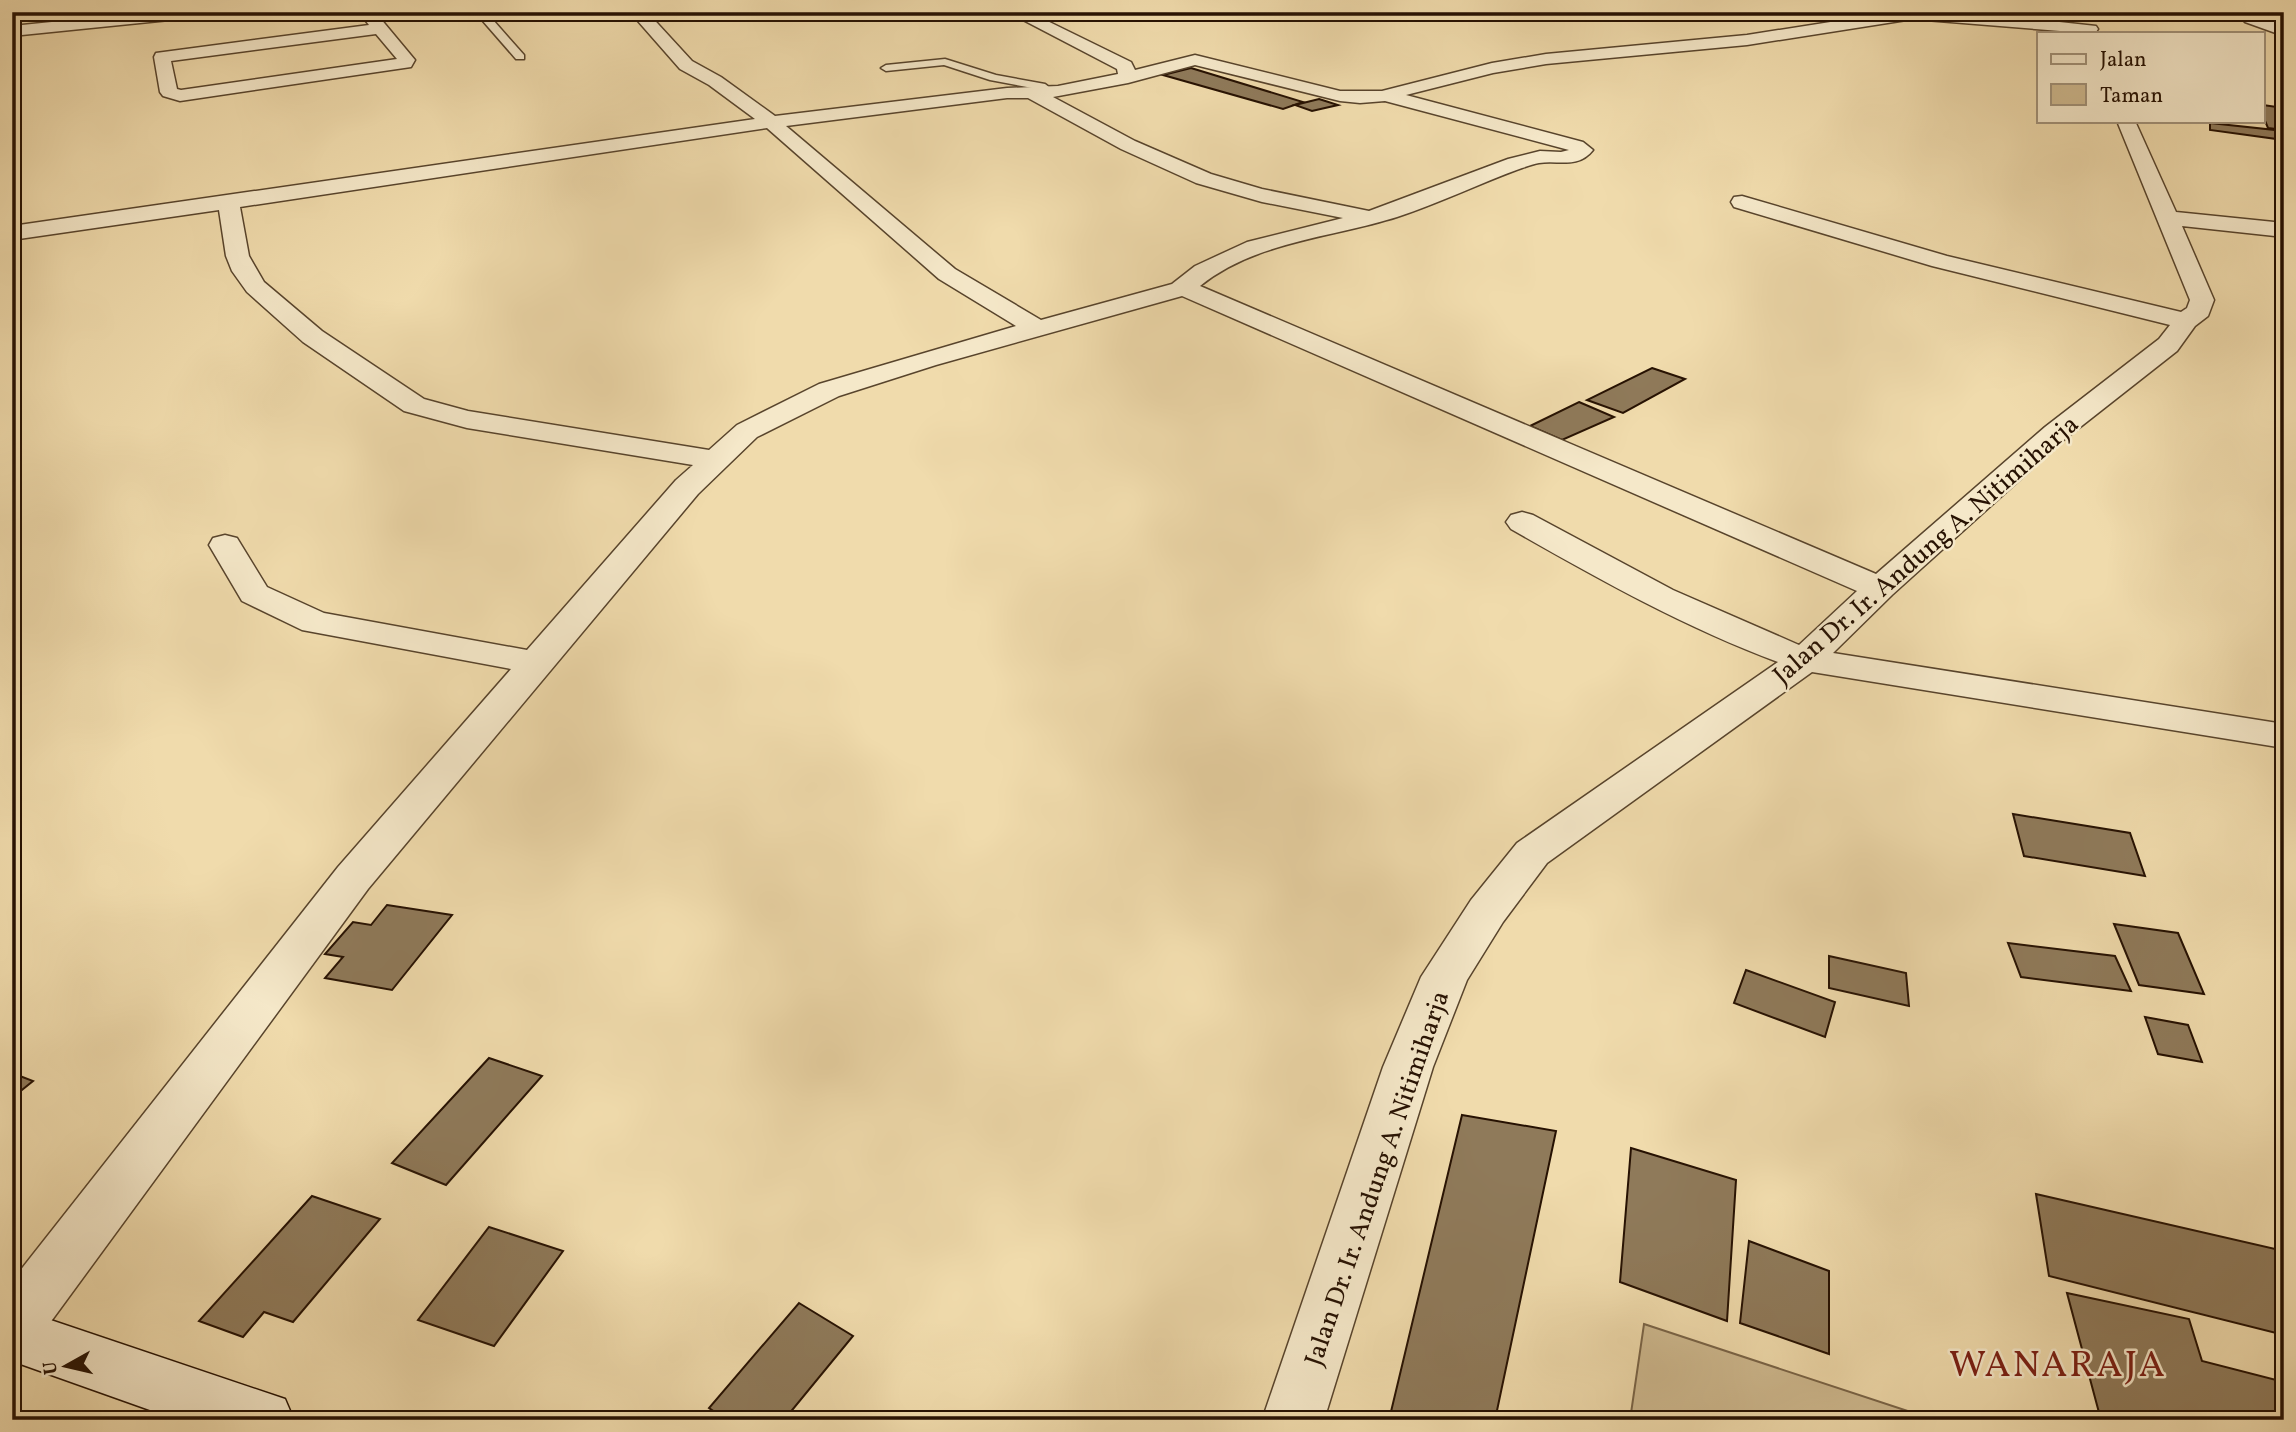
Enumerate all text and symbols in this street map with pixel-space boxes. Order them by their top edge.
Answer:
legend [2037,32,2264,122]
text: Jalan [2100,46,2147,75]
text: Taman [2100,82,2163,111]
street label: Jalan Dr. Ir. Andung A. Nitimiharja [1765,407,2087,694]
street label: Jalan Dr. Ir. Andung A. Nitimiharja [1297,986,1459,1371]
north arrow [32,1330,102,1400]
district label: WANARAJA [1949,1341,2167,1392]
text: U [37,1360,65,1376]

